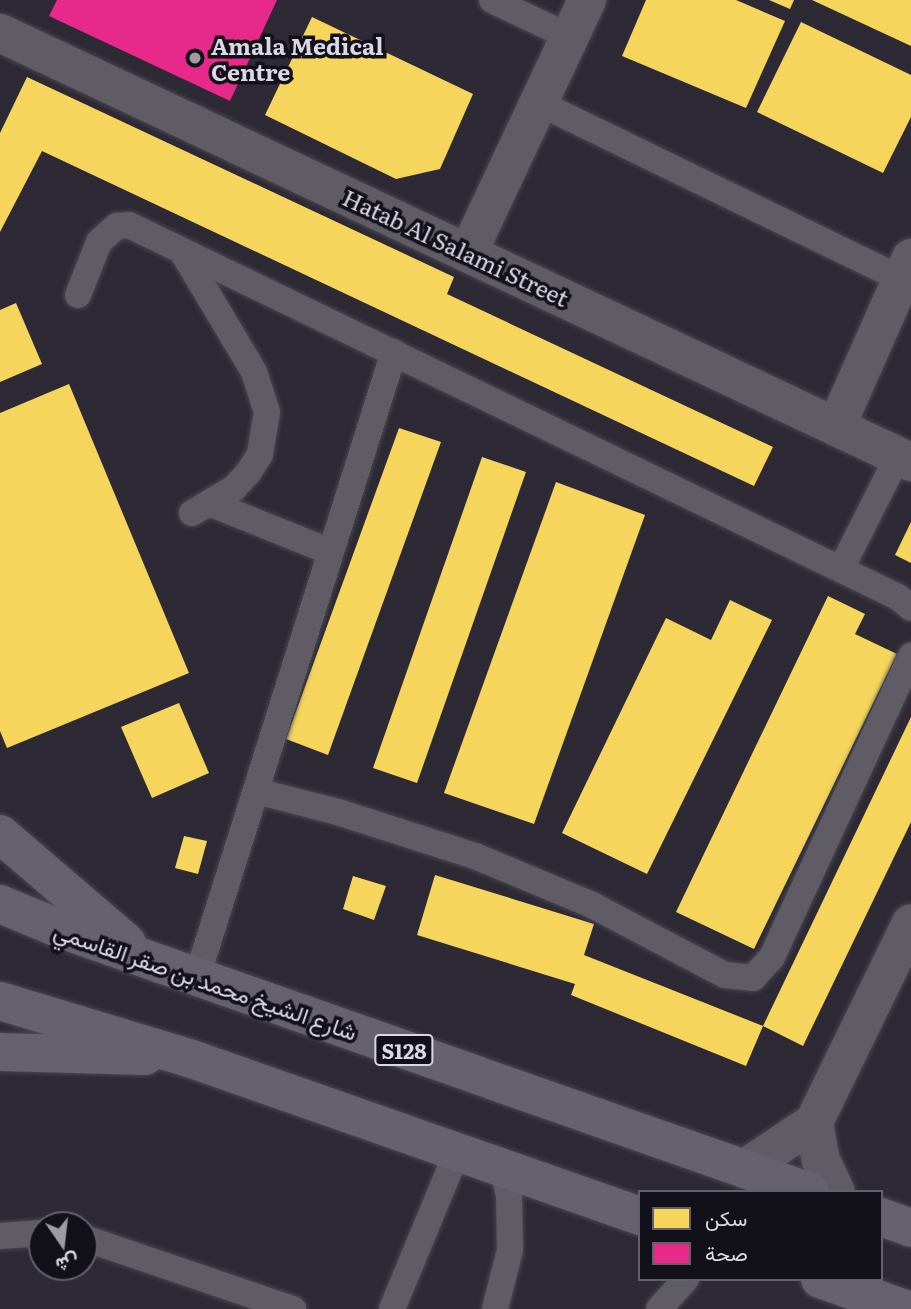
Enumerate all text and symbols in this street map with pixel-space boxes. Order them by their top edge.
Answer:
place label: Amala Medical Centre [211,31,384,85]
marker: Amala Medical Centre [185,48,205,68]
street label: Hatab Al Salami Street [339,183,573,311]
street label: شارع الشيخ محمد بن صقر القاسمي [51,915,361,1045]
road number: S128 [374,1032,434,1068]
legend [638,1190,883,1281]
text: سكن [705,1201,747,1232]
north arrow [28,1211,98,1281]
text: صحة [705,1236,748,1267]
text: ش [53,1248,82,1281]

